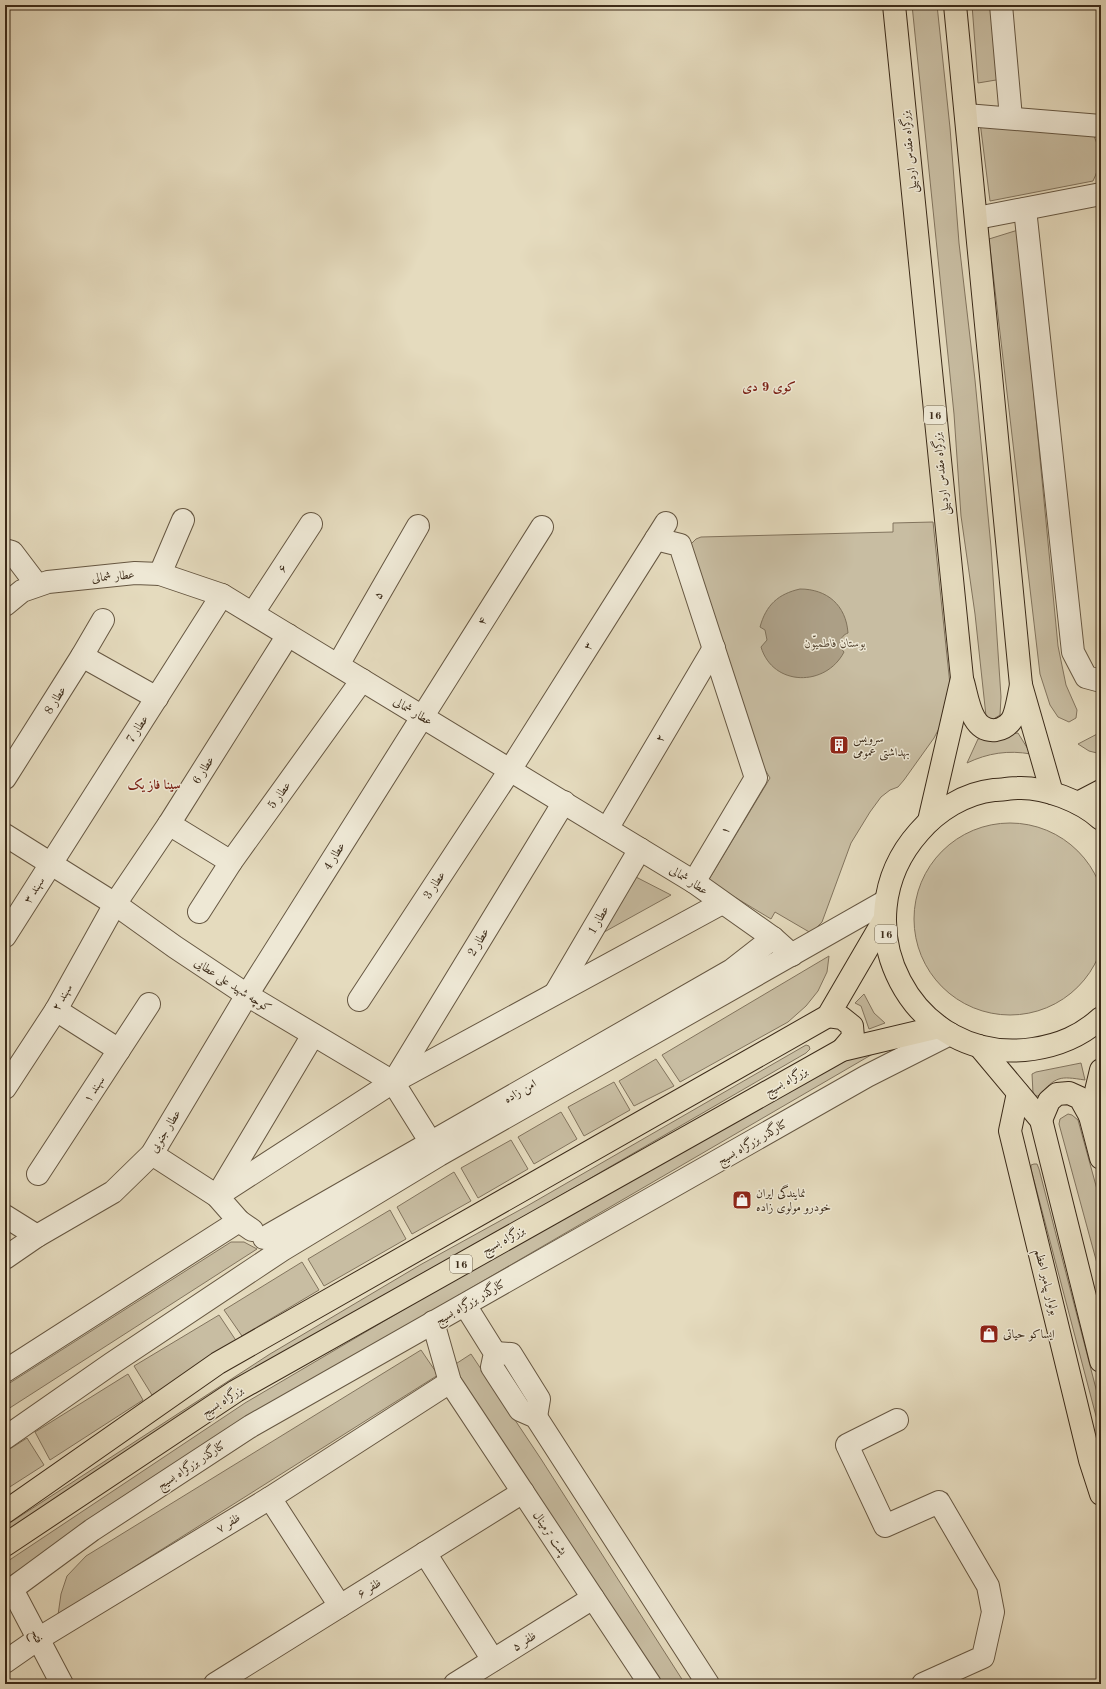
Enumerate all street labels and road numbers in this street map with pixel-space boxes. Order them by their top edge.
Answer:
street label: بزرگراه مقدس اردبیلی [897,110,922,194]
road number: 16 [924,406,946,424]
street label: بزرگراه مقدس اردبیلی [929,432,954,516]
street label: ۶ [276,562,290,575]
street label: عطار شمالی [91,569,135,585]
street label: ۵ [372,589,386,602]
street label: ۴ [476,615,490,628]
street label: ۳ [582,640,596,653]
street label: عطار 8 [43,684,69,717]
street label: عطار شمالی [391,696,434,728]
street label: عطار 7 [125,713,151,745]
street label: ۲ [654,732,668,745]
street label: عطار 6 [191,754,217,787]
street label: عطار 5 [265,779,294,811]
street label: ۱ [719,824,733,837]
street label: عطار 4 [322,840,348,873]
street label: عطار شمالی [667,864,710,898]
street label: عطار 3 [422,869,448,901]
street label: سهند ۳ [22,875,48,906]
street label: عطار 1 [586,904,612,937]
road number: 16 [875,925,897,943]
street label: عطار 2 [466,926,492,959]
street label: کوچه شهید علی عطایی [191,956,274,1017]
street label: سهند ۲ [51,982,76,1013]
street label: بزرگراه بسیج [762,1063,812,1102]
street label: سهند ۱ [82,1074,109,1105]
street label: امن زاده [502,1078,540,1108]
street label: عطار جنوبی [148,1108,185,1156]
street label: کنارگذر بزرگراه بسیج [713,1115,792,1171]
street label: بزرگراه بسیج [479,1222,529,1261]
street label: بولوار پیامبر اعظم [1028,1248,1060,1317]
road number: 16 [450,1255,472,1273]
street label: کنارگذر بزرگراه بسیج [431,1275,510,1331]
street label: بزرگراه بسیج [198,1382,248,1423]
street label: کنارگذر بزرگراه بسیج [153,1436,230,1496]
street label: پشت ترمینال [529,1509,569,1559]
street label: ظفر ۷ [214,1512,243,1537]
street label: ظفر ۶ [355,1577,384,1602]
street label: فتح [24,1627,45,1647]
street label: ظفر ۵ [510,1630,539,1655]

